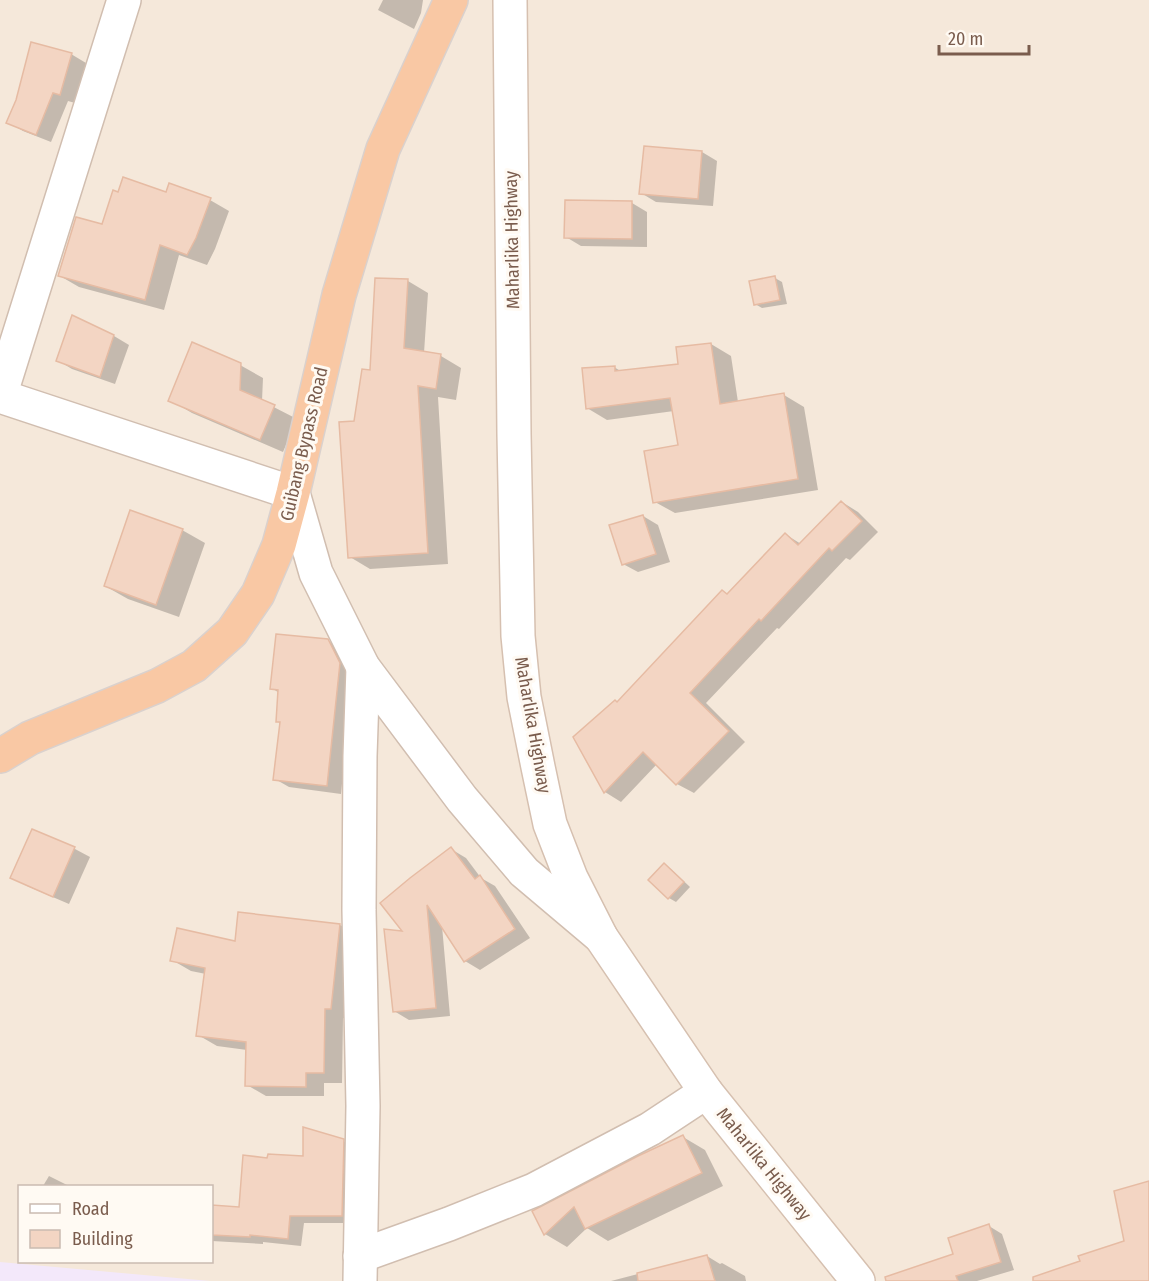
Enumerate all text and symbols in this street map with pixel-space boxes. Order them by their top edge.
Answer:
scale bar [939,18,1029,56]
text: 20 m [948,28,983,50]
street label: Maharlika Highway [500,171,524,309]
street label: Guibang Bypass Road [276,365,332,523]
street label: Maharlika Highway [510,655,556,795]
street label: Maharlika Highway [712,1103,816,1225]
legend [18,1185,213,1263]
text: Road [72,1198,109,1220]
text: Building [72,1228,133,1250]

